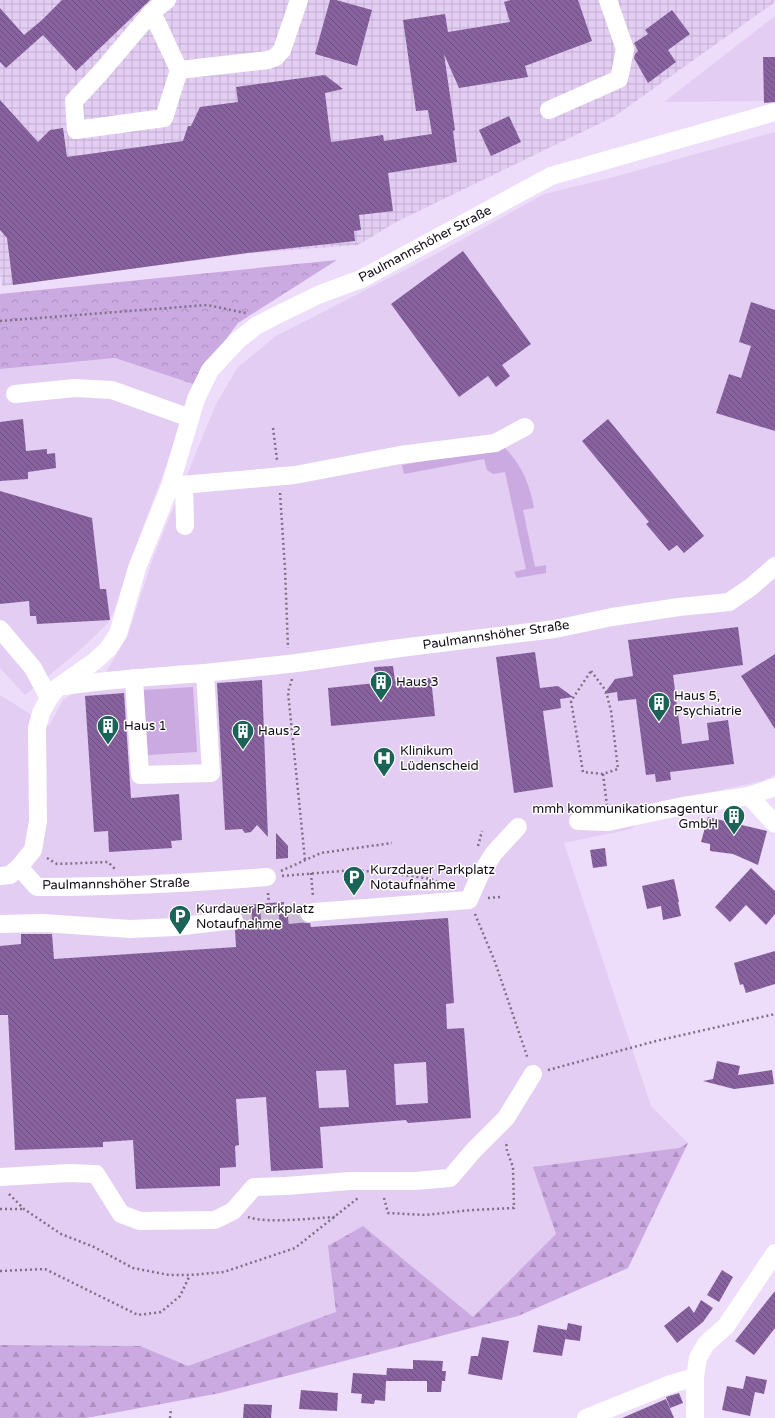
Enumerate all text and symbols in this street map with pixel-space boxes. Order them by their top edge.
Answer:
street label: Paulmannshöher Straße [356,202,494,286]
street label: Paulmannshöher Straße [422,617,570,653]
building icon: Haus 3 [368,669,394,702]
place label: Haus 3 [396,674,439,690]
place label: Haus 5, Psychiatrie [674,688,742,719]
building icon: Haus 5, Psychiatrie [646,690,672,723]
building icon: Haus 1 [95,713,121,746]
place label: Haus 1 [124,718,167,734]
building icon: Haus 2 [230,718,256,751]
place label: Haus 2 [258,723,301,739]
place label: Klinikum Lüdenscheid [400,743,479,774]
hospital icon: Klinikum Lüdenscheid [371,745,397,778]
place label: mmh kommunikationsagentur GmbH [532,801,718,832]
building icon: mmh kommunikationsagentur GmbH [721,803,747,836]
place label: Kurzdauer Parkplatz Notaufnahme [370,862,495,893]
parking icon: Kurzdauer Parkplatz Notaufnahme [341,864,367,897]
street label: Paulmannshöher Straße [42,875,190,893]
place label: Kurdauer Parkplatz Notaufnahme [196,901,314,932]
parking icon: Kurdauer Parkplatz Notaufnahme [167,903,193,936]

